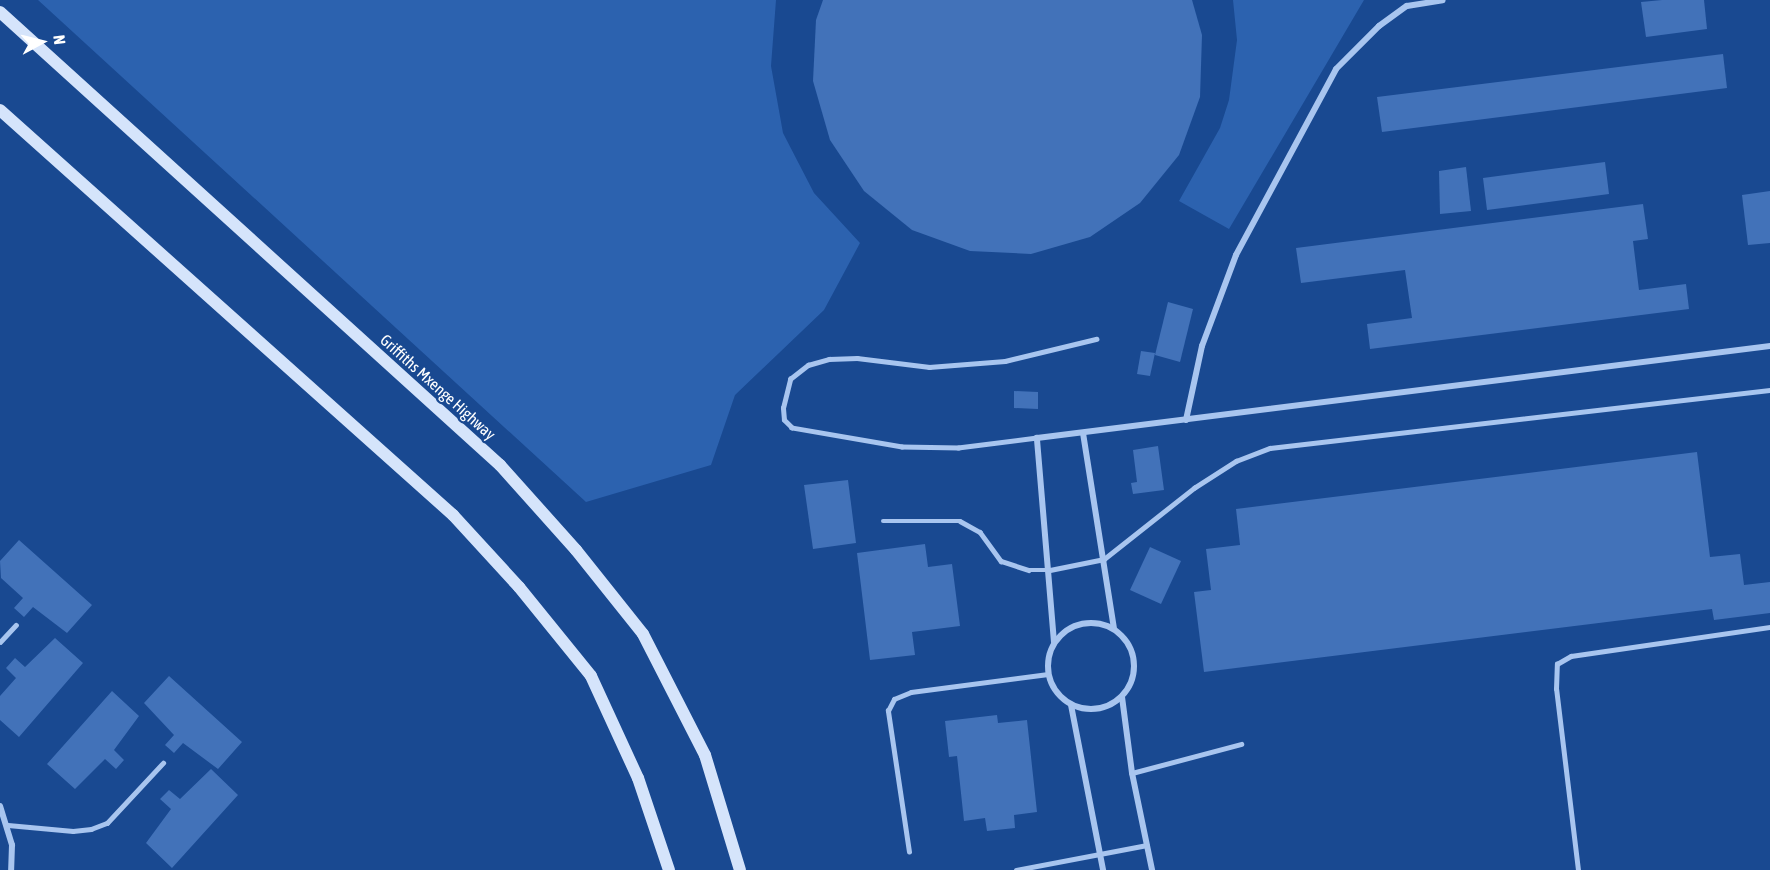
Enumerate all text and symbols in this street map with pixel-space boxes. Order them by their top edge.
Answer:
north arrow [12,12,72,72]
text: N [50,34,69,46]
street label: Griffiths Mxenge Highway [376,330,500,444]

